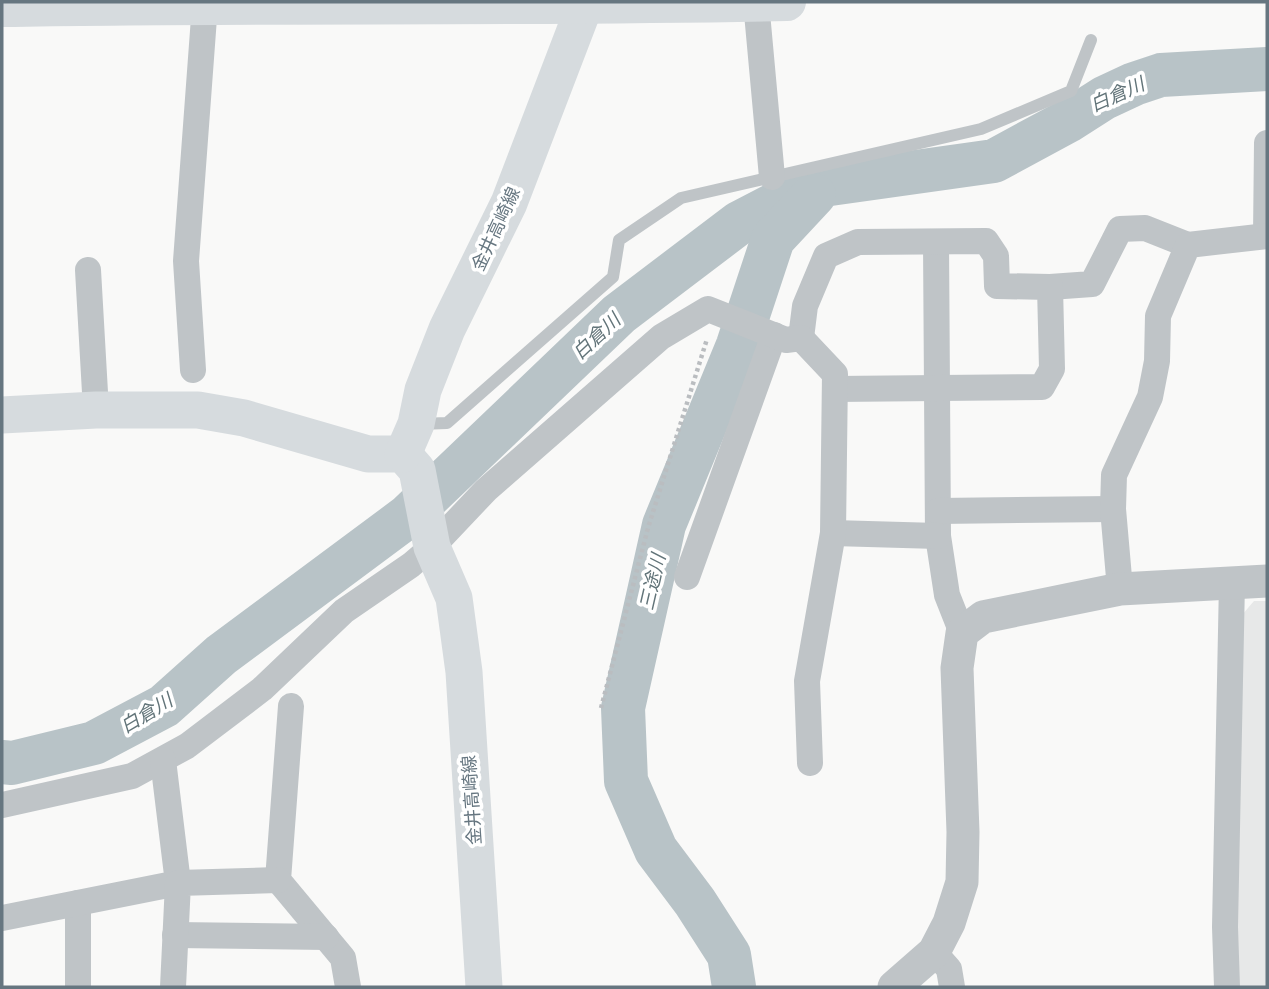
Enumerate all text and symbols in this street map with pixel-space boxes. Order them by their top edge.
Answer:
water label: 白倉川 [1086,72,1150,117]
street label: 金井高崎線 [467,184,524,274]
water label: 白倉川 [568,307,626,364]
water label: 三途川 [635,550,671,612]
water label: 白倉川 [116,688,178,738]
street label: 金井高崎線 [458,754,485,846]

